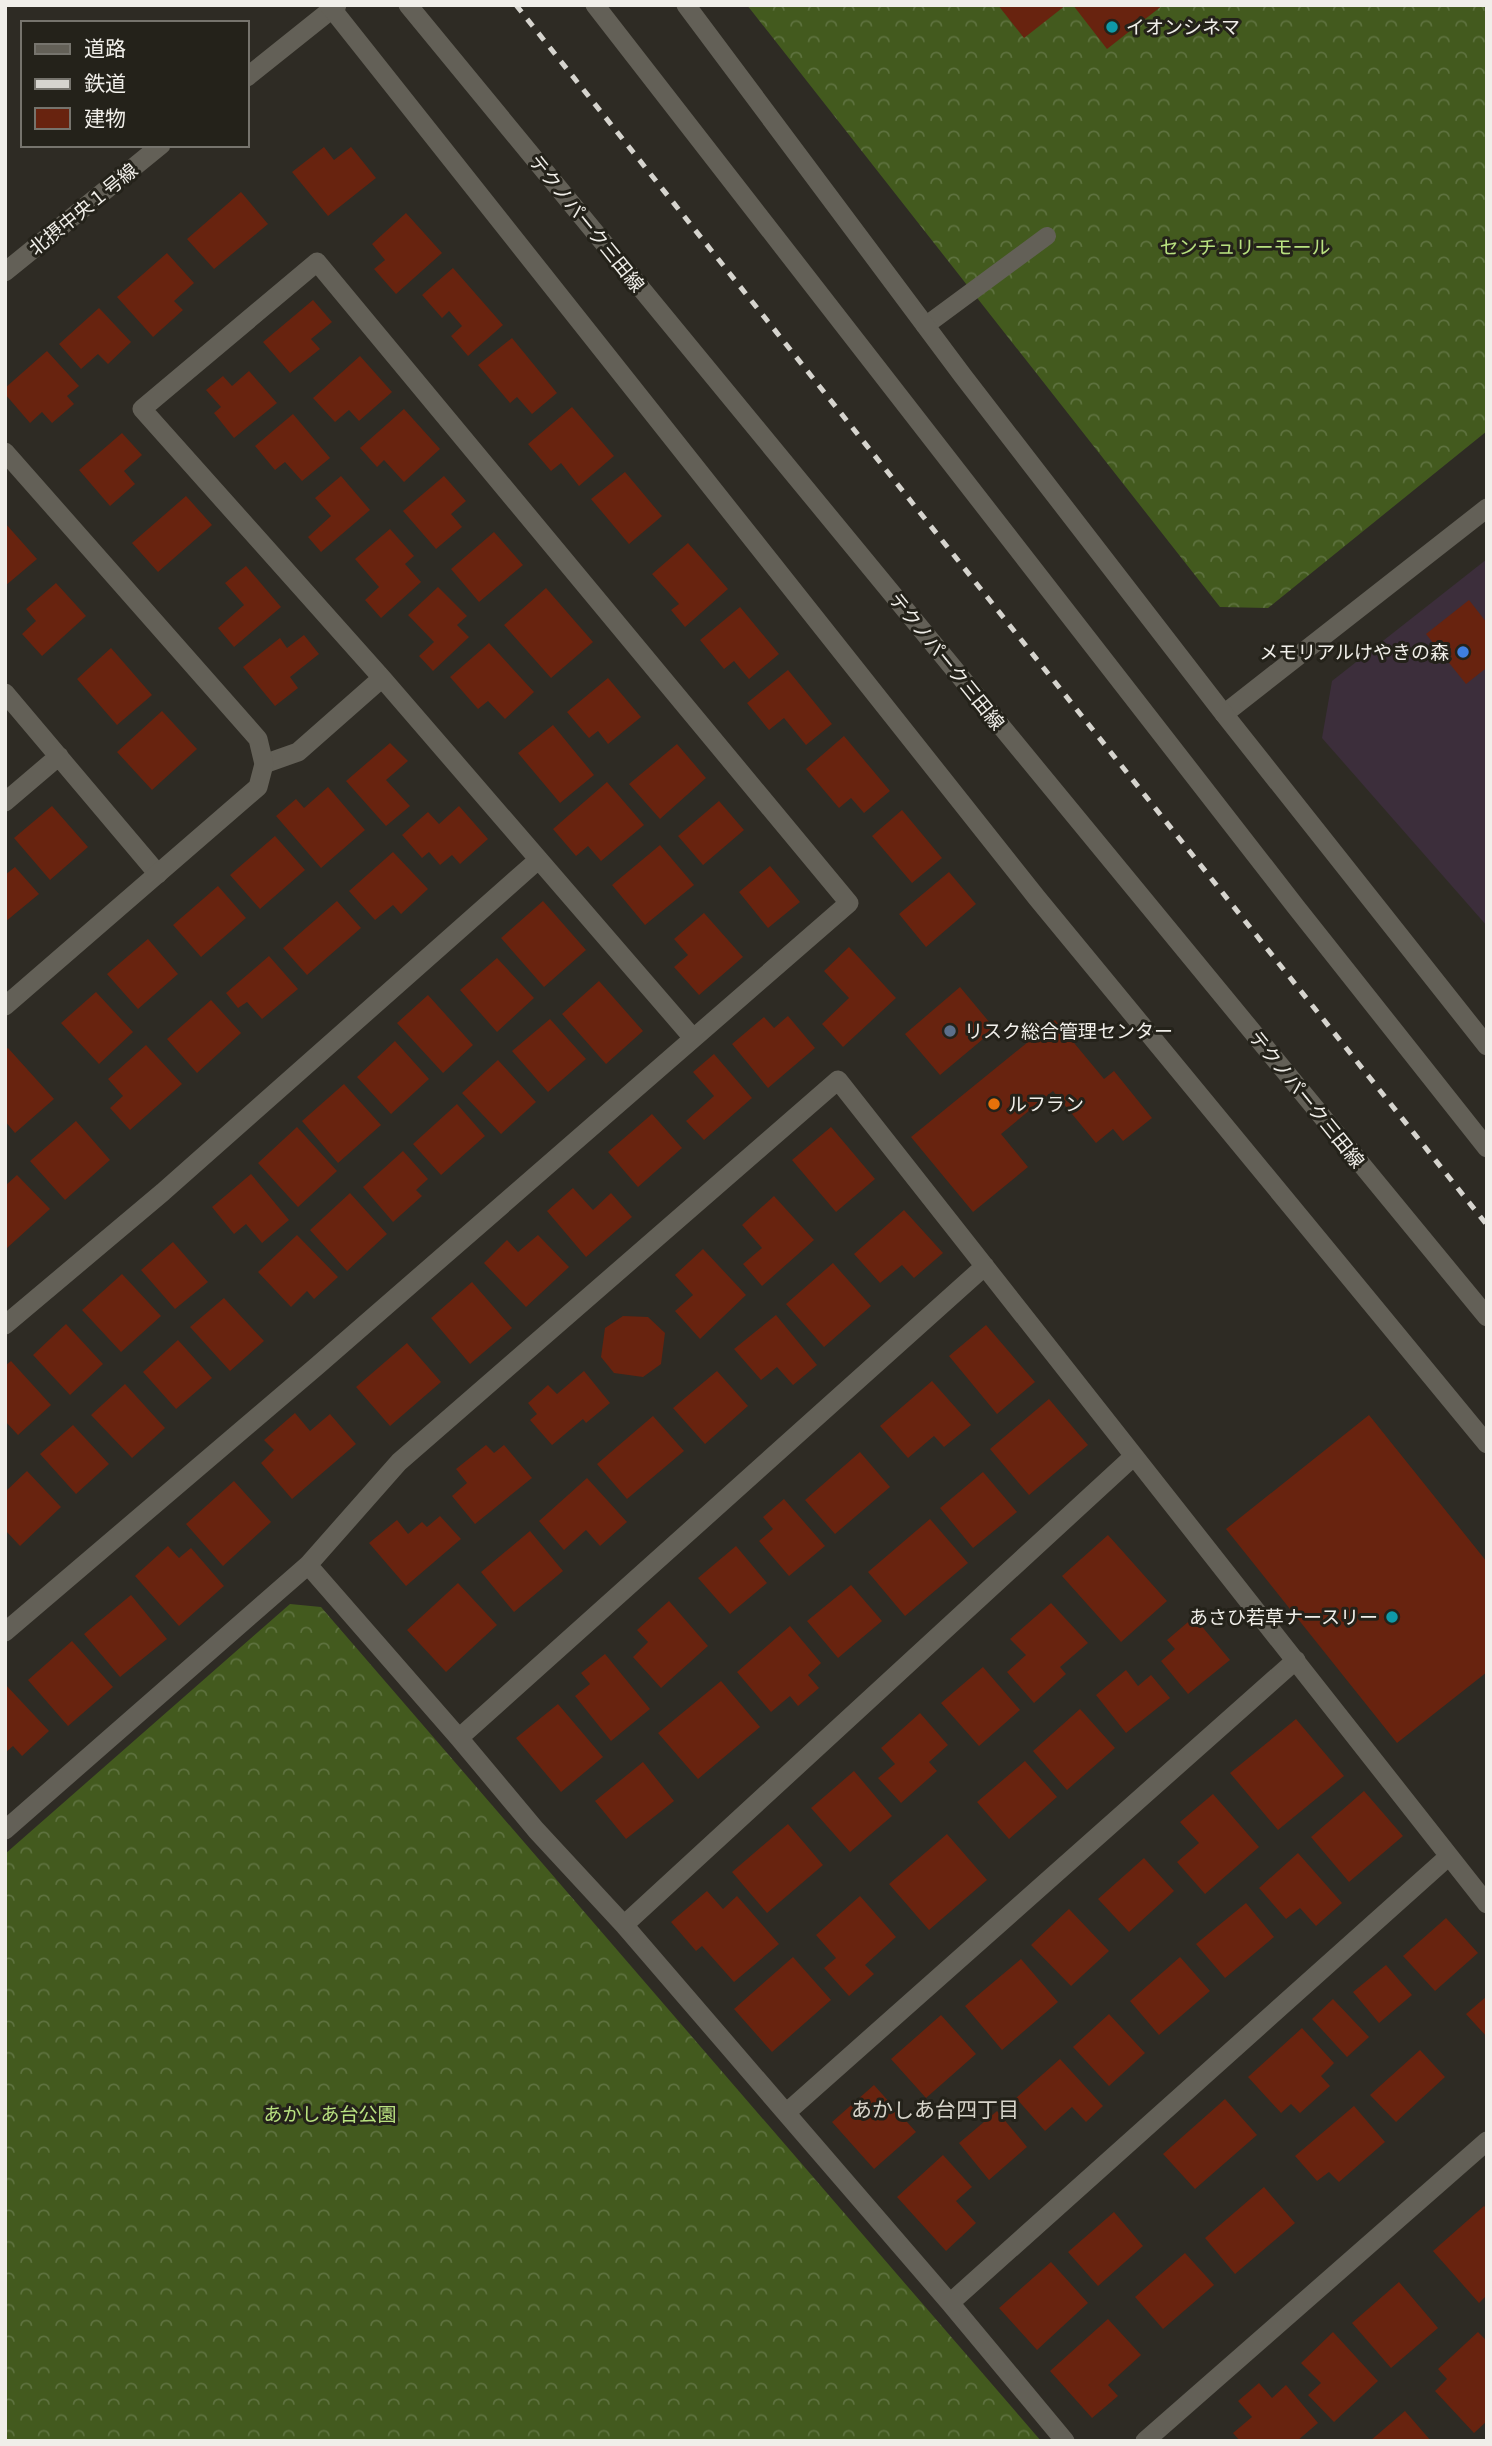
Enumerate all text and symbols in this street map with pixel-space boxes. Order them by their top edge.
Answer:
place label: イオンシネマ [1126,17,1240,39]
marker: イオンシネマ [1104,19,1120,35]
legend [21,21,248,147]
text: 道路 [84,37,126,61]
text: 鉄道 [84,72,126,96]
text: 建物 [84,107,126,131]
street label: テクノパーク三田線 [524,151,648,297]
street label: 北摂中央１号線 [25,159,142,260]
park label: センチュリーモール [1159,237,1331,259]
street label: テクノパーク三田線 [884,589,1008,735]
place label: メモリアルけやきの森 [1259,642,1449,664]
marker: メモリアルけやきの森 [1455,644,1471,660]
place label: リスク総合管理センター [964,1021,1173,1043]
marker: リスク総合管理センター [942,1023,958,1039]
street label: テクノパーク三田線 [1244,1027,1368,1173]
place label: ルフラン [1008,1094,1084,1116]
marker: ルフラン [986,1096,1002,1112]
place label: あさひ若草ナースリー [1189,1607,1378,1629]
marker: あさひ若草ナースリー [1384,1609,1400,1625]
district label: あかしあ台四丁目 [851,2098,1019,2122]
park label: あかしあ台公園 [263,2104,397,2126]

